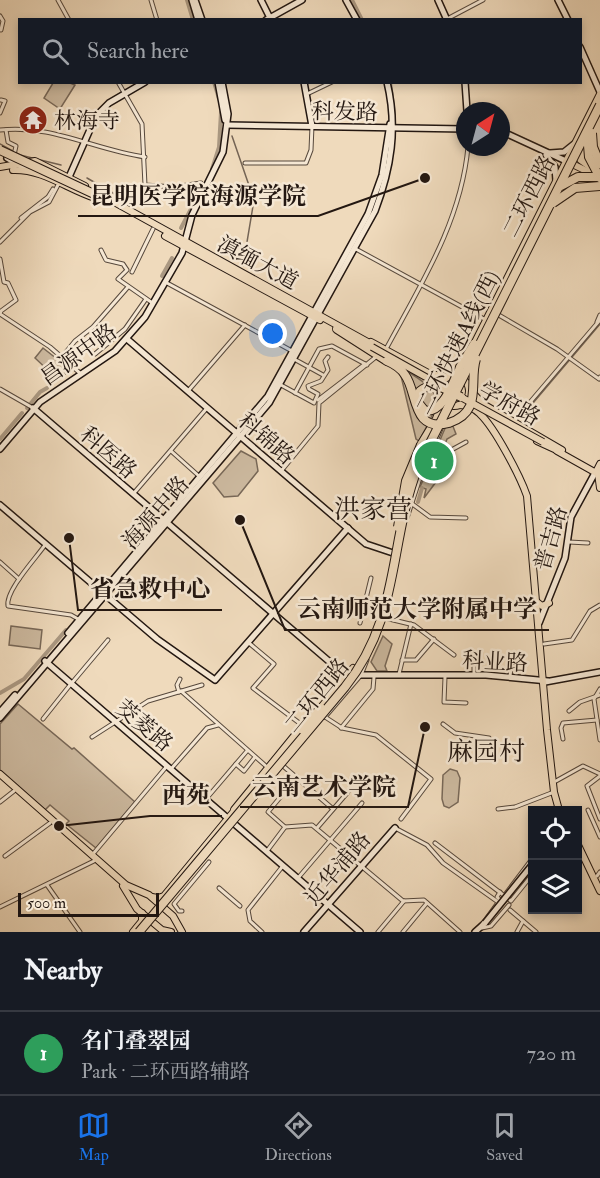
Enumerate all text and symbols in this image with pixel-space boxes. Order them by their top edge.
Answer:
search box [18,18,582,84]
icon: search [39,35,72,68]
text: Search here [87,37,189,65]
street label: 科发路 [312,97,378,127]
north arrow [456,102,510,156]
temple icon: 林海寺 [17,104,49,136]
place label: 林海寺 [54,107,120,135]
street label: 二环西路 [496,151,561,242]
callout: 昆明医学院海源学院 [78,174,318,216]
text: 昆明医学院海源学院 [90,181,306,212]
street label: 滇缅大道 [212,230,303,296]
street label: 二环快速A线(西) [410,266,506,419]
street label: 昌源中路 [35,318,122,392]
your location [258,319,287,348]
street label: 学府路 [474,376,545,432]
street label: 科锦路 [232,407,300,471]
street label: 科医路 [74,421,142,485]
pin: 1 [414,438,454,484]
street label: 海源中路 [116,470,195,555]
district label: 洪家营 [334,494,412,526]
street label: 普吉路 [528,503,574,574]
callout: 省急救中心 [78,568,222,610]
text: 省急救中心 [90,574,210,605]
callout: 云南师范大学附属中学 [285,588,549,630]
text: 云南师范大学附属中学 [297,594,537,625]
street label: 科业路 [461,646,529,678]
street label: 二环西路 [278,653,355,739]
street label: 茭菱路 [110,694,179,758]
district label: 麻园村 [447,736,525,768]
callout: 云南艺术学院 [240,765,408,807]
text: 云南艺术学院 [252,772,396,803]
callout: 西苑 [150,774,222,816]
text: 西苑 [162,780,210,811]
map controls [528,806,582,914]
button: locate [528,806,582,860]
street label: 近华浦路 [299,826,377,911]
button: layers [528,860,582,914]
scale bar [18,890,159,918]
text: 500 m [27,893,66,913]
text: Nearby [24,955,102,987]
text: 名门叠翠园 [81,1027,191,1055]
text: 1 [40,1041,47,1066]
text: 720 m [527,1041,576,1066]
text: Park · 二环西路辅路 [81,1059,250,1084]
tab: Map [77,1109,110,1165]
tab: Directions [265,1109,332,1165]
tab: Saved [486,1109,523,1165]

